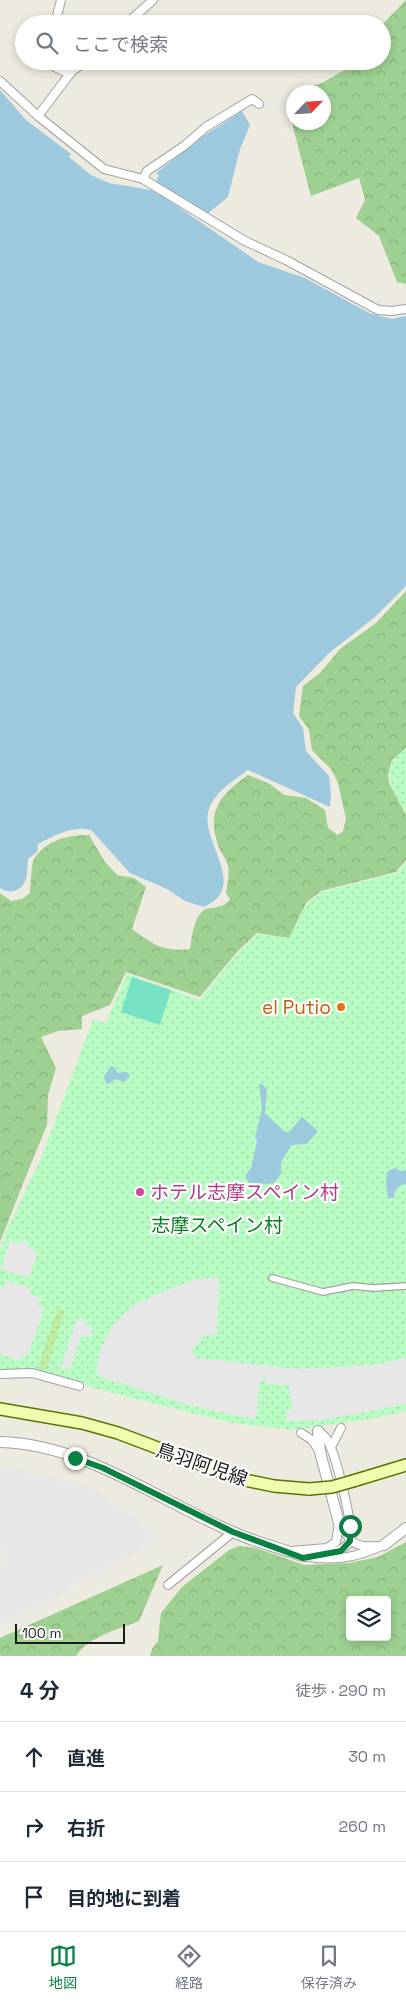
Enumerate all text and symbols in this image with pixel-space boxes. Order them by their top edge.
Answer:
search box [15,15,391,70]
icon: search [33,29,61,57]
text: ここで検索 [73,32,168,57]
north arrow [286,85,331,130]
place label: el Putio [262,995,331,1020]
marker: el Putio [335,1001,347,1013]
place label: ホテル志摩スペイン村 [150,1180,339,1205]
marker: ホテル志摩スペイン村 [134,1186,146,1198]
park label: 志摩スペイン村 [151,1213,283,1238]
street label: 鳥羽阿児線 [153,1437,251,1492]
route end [64,1447,87,1470]
route start [339,1515,362,1538]
map controls [346,1596,391,1641]
button: layers [346,1596,391,1641]
scale bar [15,1621,125,1644]
text: 100 m [22,1624,61,1642]
text: 4 分 [20,1677,60,1704]
text: 徒歩 · 290 m [295,1680,386,1701]
icon: ahead [20,1743,48,1771]
text: 直進 [67,1746,105,1771]
text: 30 m [348,1746,386,1767]
icon: right [20,1813,48,1841]
text: 右折 [67,1816,105,1841]
text: 260 m [338,1816,386,1837]
icon: arrive [20,1883,48,1911]
text: 目的地に到着 [67,1886,181,1911]
tab: 地図 [49,1942,77,1992]
tab: 経路 [175,1942,203,1992]
tab: 保存済み [301,1942,357,1992]

